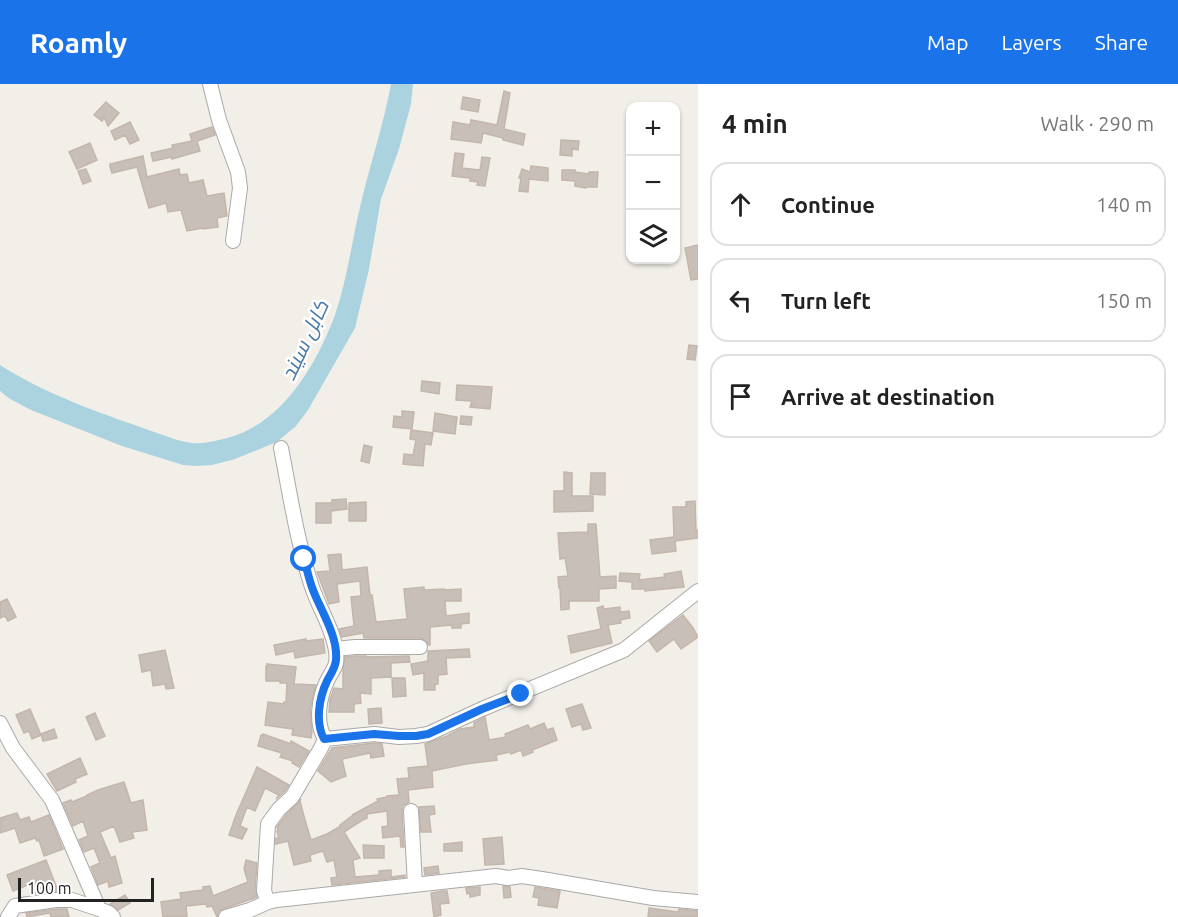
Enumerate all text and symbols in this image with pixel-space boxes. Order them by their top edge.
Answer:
text: Roamly [30,27,127,58]
text: Map [927,30,968,54]
text: Layers [1001,30,1062,54]
text: Share [1095,30,1148,54]
map controls [626,102,680,264]
button: + [626,102,680,156]
text: 4 min [722,109,788,138]
text: Walk · 290 m [1041,112,1154,135]
button: − [626,156,680,210]
icon: ahead [724,188,757,221]
text: Continue [781,192,875,217]
text: 140 m [1096,193,1152,216]
button: layers [626,210,680,264]
icon: left [724,284,757,317]
text: Turn left [781,288,871,313]
text: 150 m [1096,289,1152,312]
water label: کابل سيند [275,296,335,385]
icon: arrive [724,380,757,413]
text: Arrive at destination [781,384,995,409]
route start [290,545,316,571]
route end [507,680,533,706]
scale bar [18,875,154,902]
text: 100 m [27,879,72,897]

